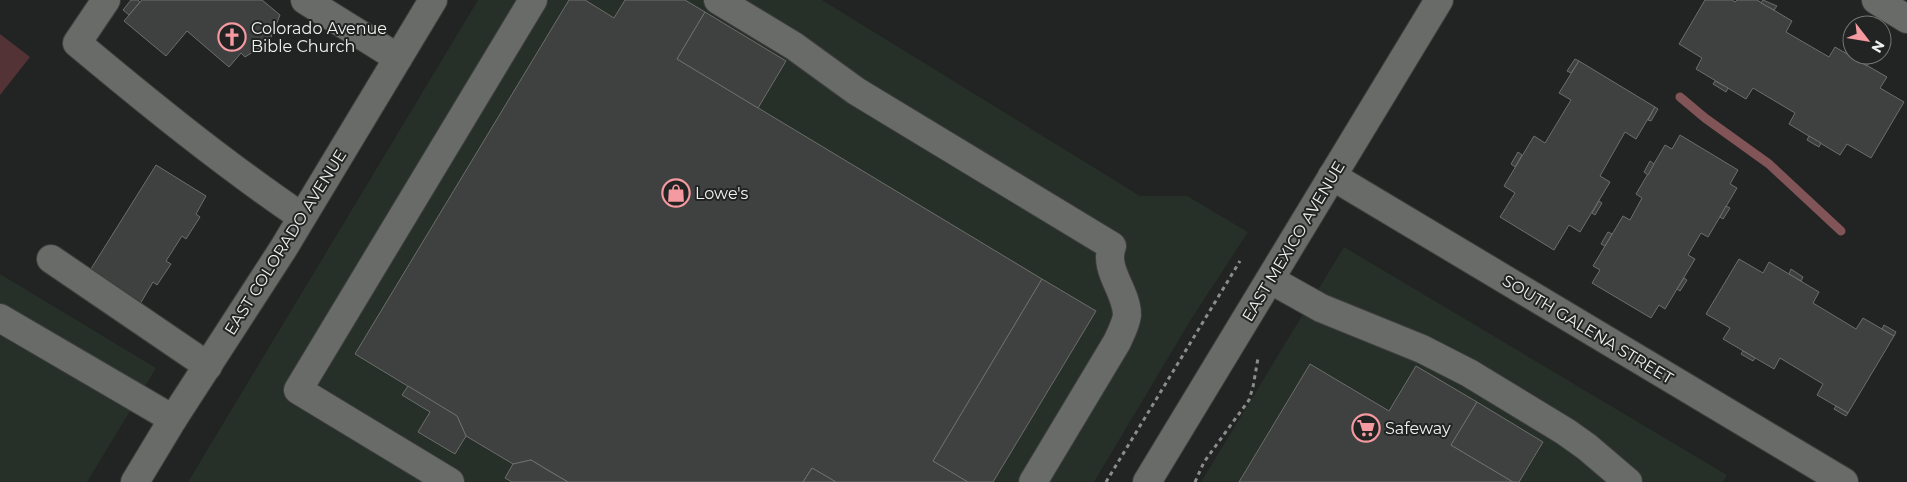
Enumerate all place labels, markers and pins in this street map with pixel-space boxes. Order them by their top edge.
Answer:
place label: Colorado Avenue Bible Church [251,19,387,56]
church icon: Colorado Avenue Bible Church [217,22,247,52]
shop icon: Lowe's [661,178,691,208]
place label: Lowe's [695,184,748,203]
supermarket icon: Safeway [1351,413,1381,443]
place label: Safeway [1385,419,1451,438]

